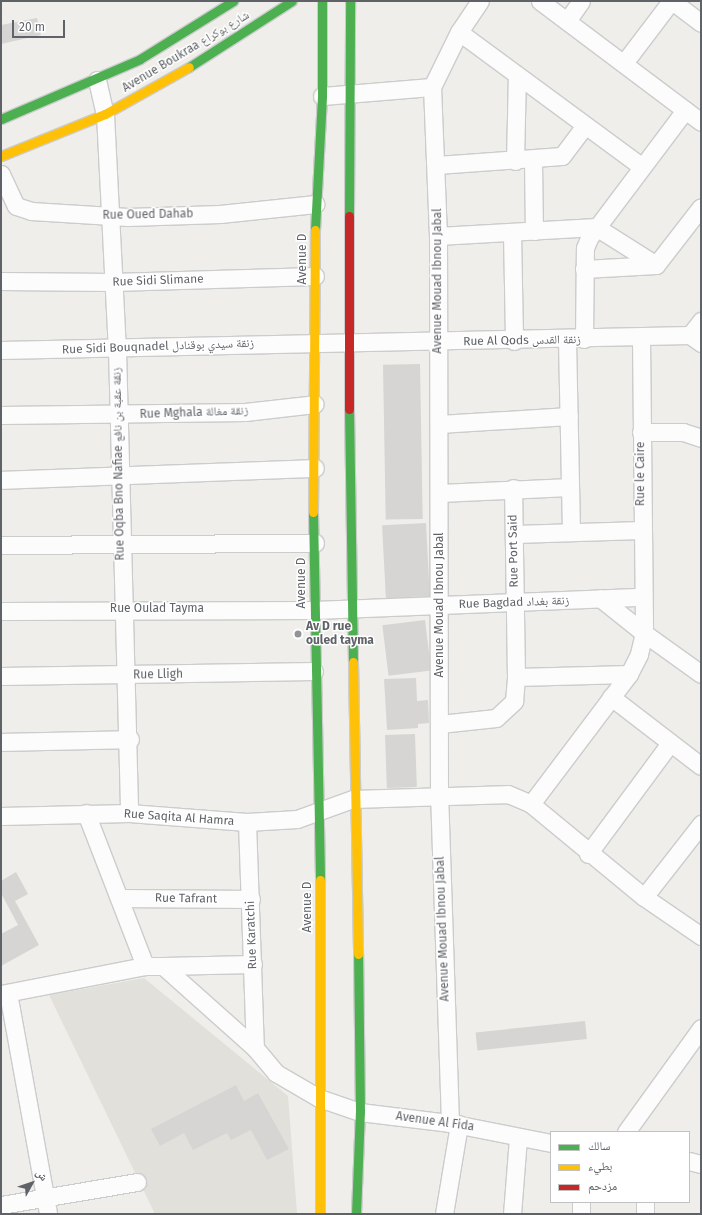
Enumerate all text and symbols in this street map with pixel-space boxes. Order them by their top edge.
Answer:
street label: Avenue Boukraa شارع بوكراع [120,8,252,96]
scale bar [14,12,67,38]
text: 20 m [19,20,45,34]
street label: Rue Oued Dahab [102,207,194,223]
street label: Avenue Mouad Ibnou Jabal [431,208,445,354]
street label: Avenue D [296,234,310,284]
street label: Rue Sidi Slimane [112,272,204,290]
street label: Rue Al Qods زنقة القدس [463,333,581,349]
street label: Rue Sidi Bouqnadel زنقة سيدي بوقنادل [62,336,254,358]
street label: Rue Oqba Bno Nafiae زنقة عقبة بن نافع [110,367,128,561]
street label: Rue Mghala زنقة مغالة [139,404,249,422]
street label: Rue le Caire [634,442,648,506]
street label: Rue Port Said [506,514,522,588]
street label: Avenue Mouad Ibnou Jabal [433,532,447,678]
street label: Avenue D [295,558,309,608]
street label: Rue Bagdad زنقة بغداد [458,594,570,612]
street label: Rue Oulad Tayma [110,602,204,616]
place label: Av D rue ouled tayma [306,620,374,648]
marker: Av D rue ouled tayma [293,629,303,639]
street label: Rue Lligh [133,667,183,683]
street label: Rue Saqita Al Hamra [123,807,235,829]
street label: Avenue Mouad Ibnou Jabal [433,856,453,1002]
street label: Avenue D [301,882,315,932]
street label: Rue Tafrant [155,891,217,907]
street label: Rue Karatchi [244,901,260,969]
street label: Avenue Al Fida [395,1109,475,1135]
legend [550,1131,690,1203]
text: سالك [588,1139,610,1153]
text: بطيء [588,1159,612,1173]
north arrow [12,1163,52,1203]
text: ش [33,1166,50,1184]
text: مزدحم [588,1179,617,1193]

